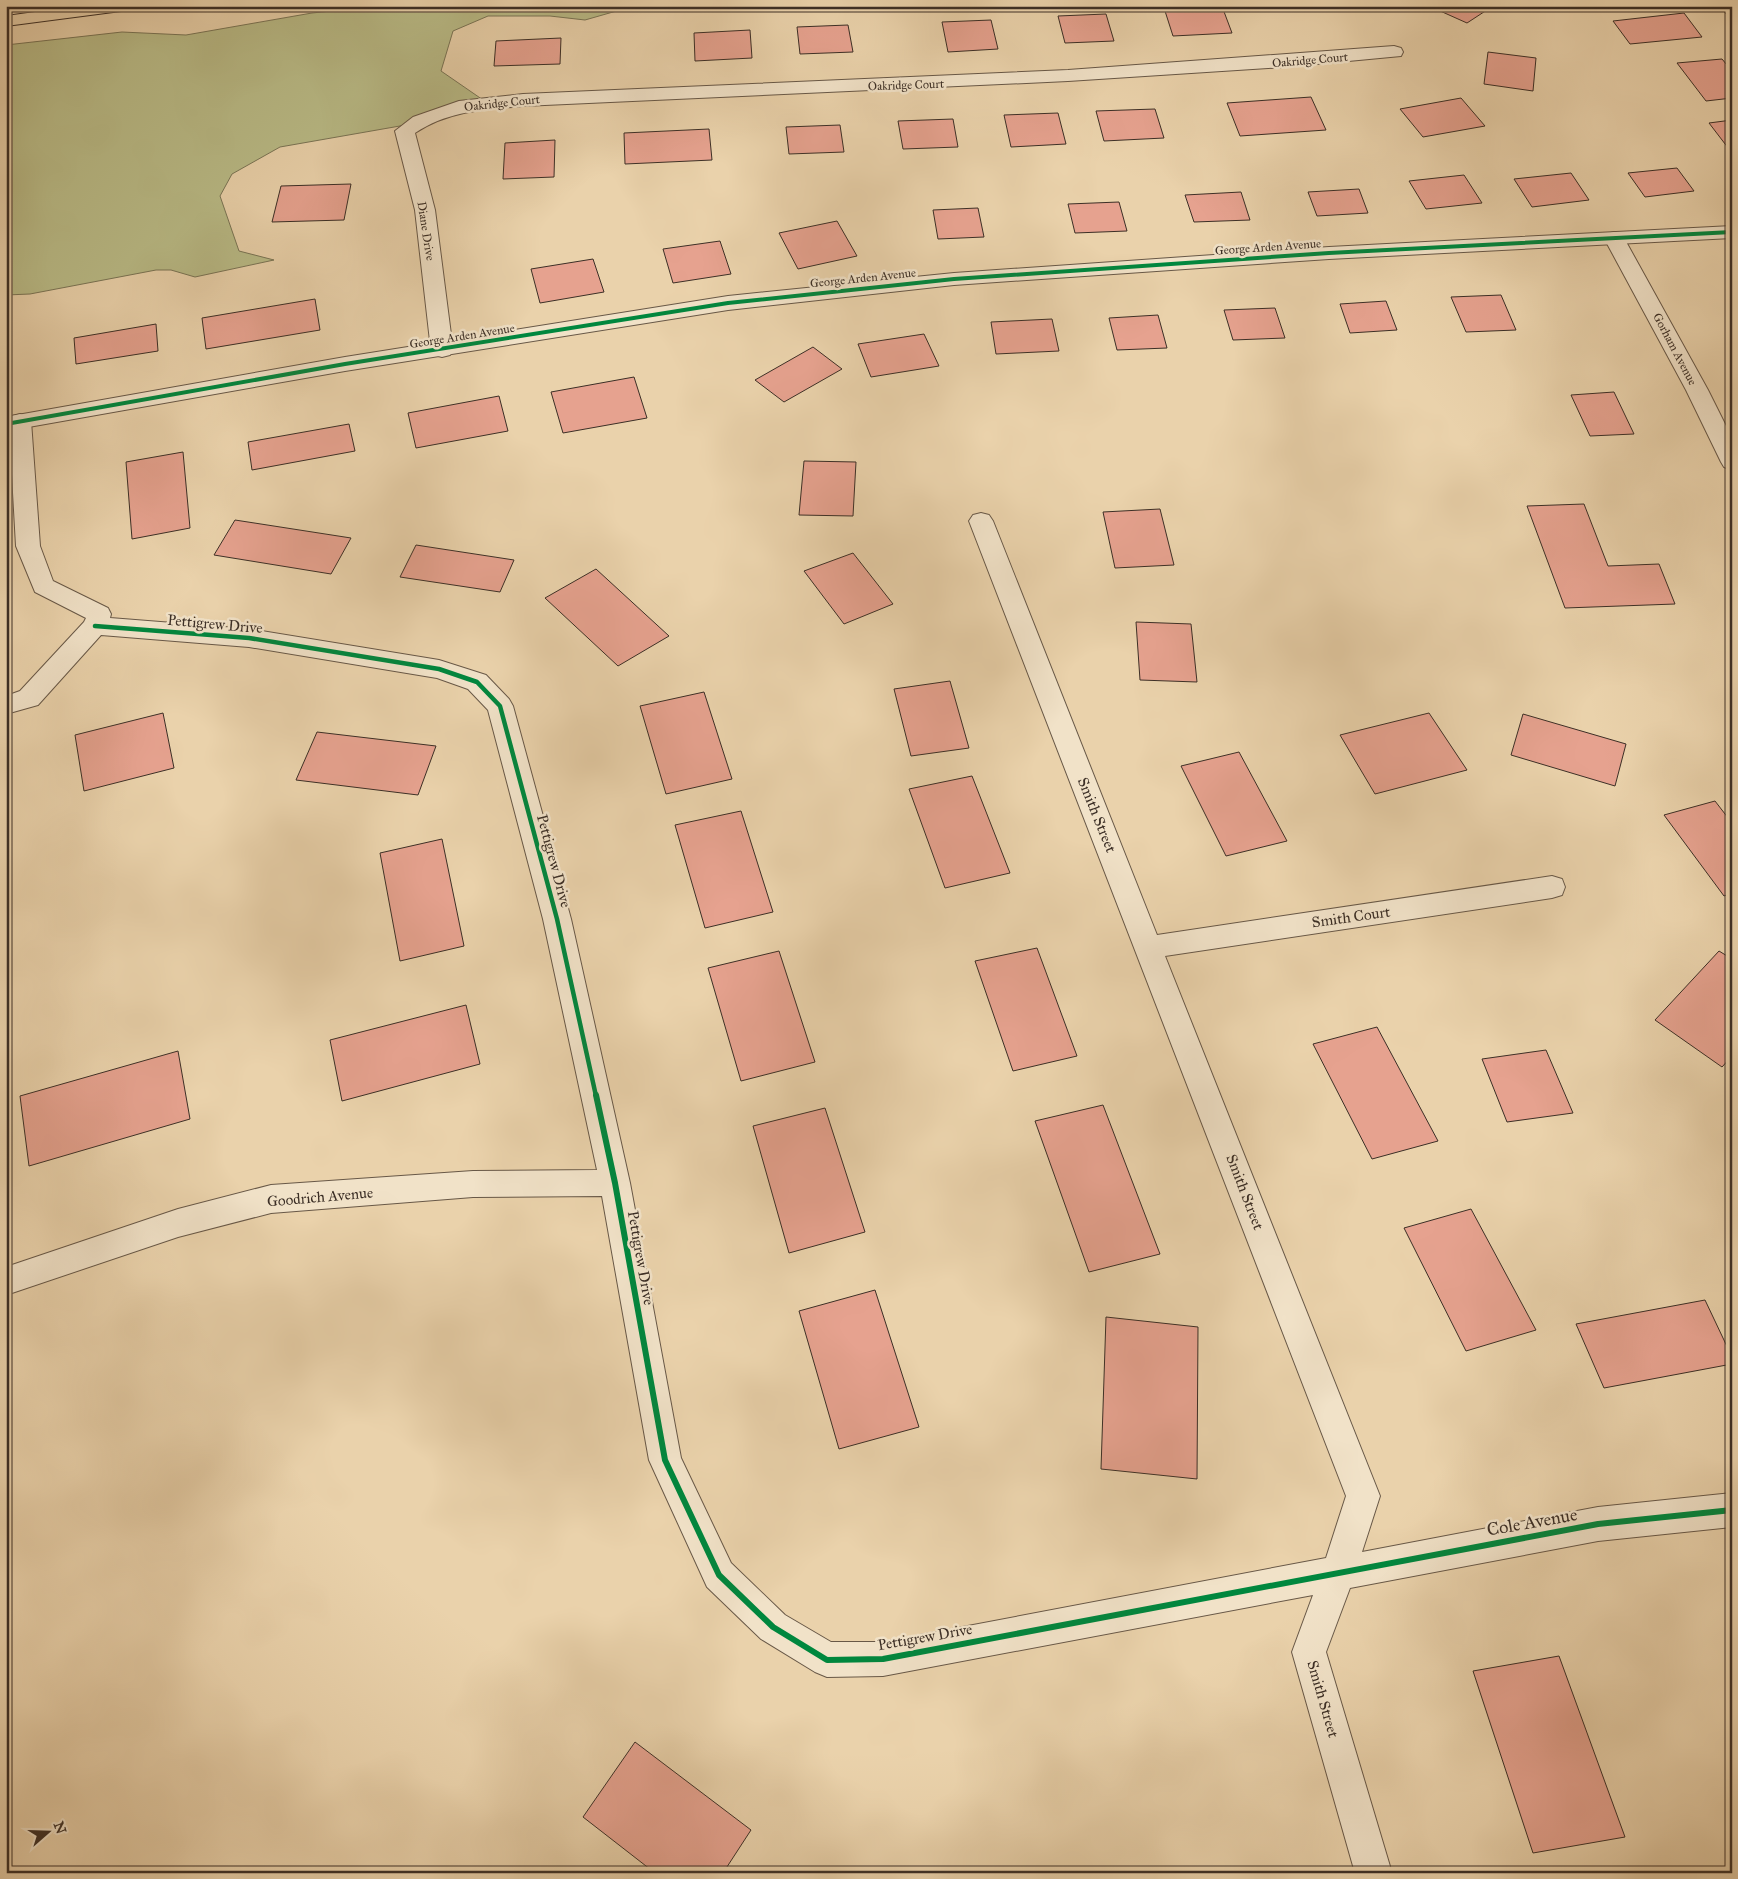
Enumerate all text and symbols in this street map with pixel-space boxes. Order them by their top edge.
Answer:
street label: Oakridge Court [1271,50,1349,71]
street label: Oakridge Court [868,77,945,94]
street label: Oakridge Court [463,92,541,115]
street label: Diane Drive [414,200,438,262]
street label: George Arden Avenue [1215,236,1322,259]
street label: George Arden Avenue [809,265,917,292]
street label: Gorham Avenue [1650,311,1700,387]
street label: George Arden Avenue [408,321,516,352]
street label: Pettigrew Drive [167,611,263,637]
street label: Smith Street [1074,775,1120,856]
street label: Pettigrew Drive [533,812,575,910]
street label: Smith Court [1311,902,1392,931]
street label: Smith Street [1222,1152,1268,1233]
street label: Goodrich Avenue [266,1183,374,1211]
street label: Pettigrew Drive [624,1209,658,1307]
street label: Cole Avenue [1485,1503,1579,1541]
street label: Pettigrew Drive [876,1620,974,1654]
street label: Smith Street [1303,1658,1343,1740]
north arrow [22,1806,72,1856]
text: N [50,1819,70,1836]

